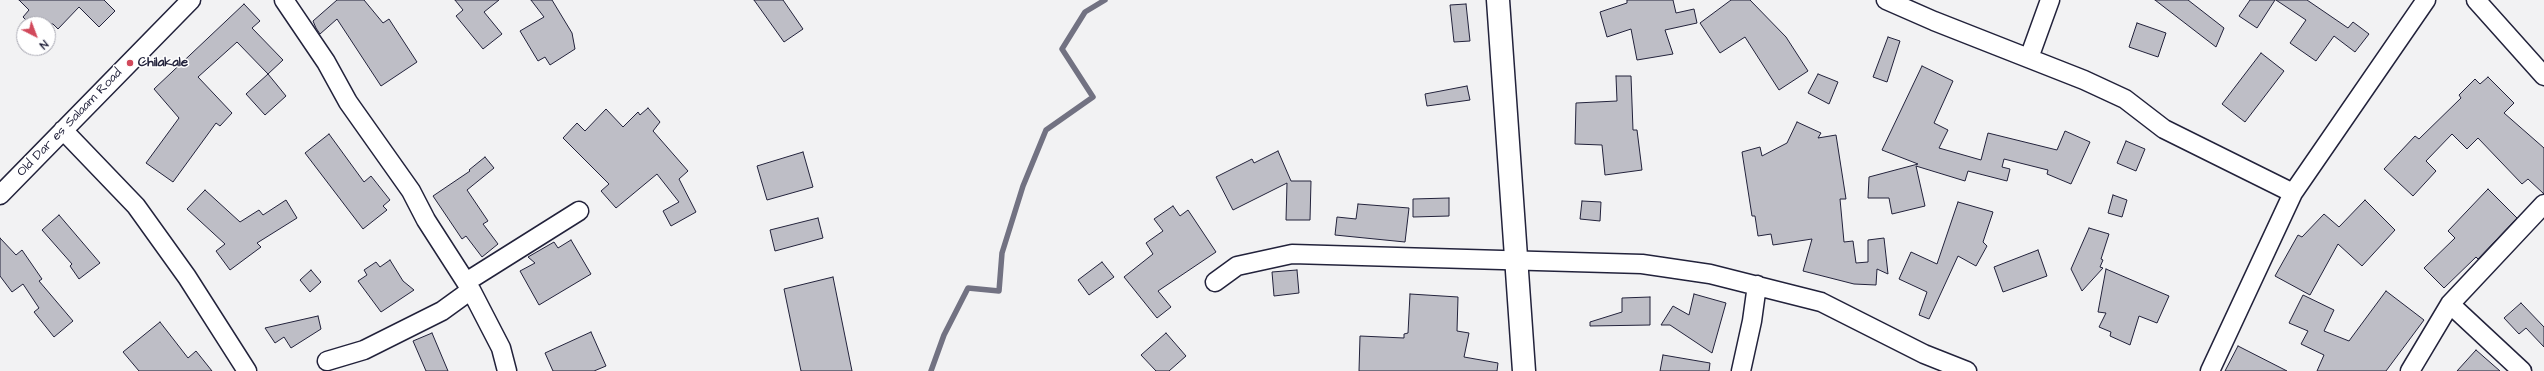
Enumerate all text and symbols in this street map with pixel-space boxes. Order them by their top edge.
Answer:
north arrow [16,16,56,56]
text: N [36,37,51,52]
place label: Chilakale [138,55,188,71]
marker: Chilakale [125,58,135,68]
street label: Old Dar es Salaam Road [14,66,126,180]

